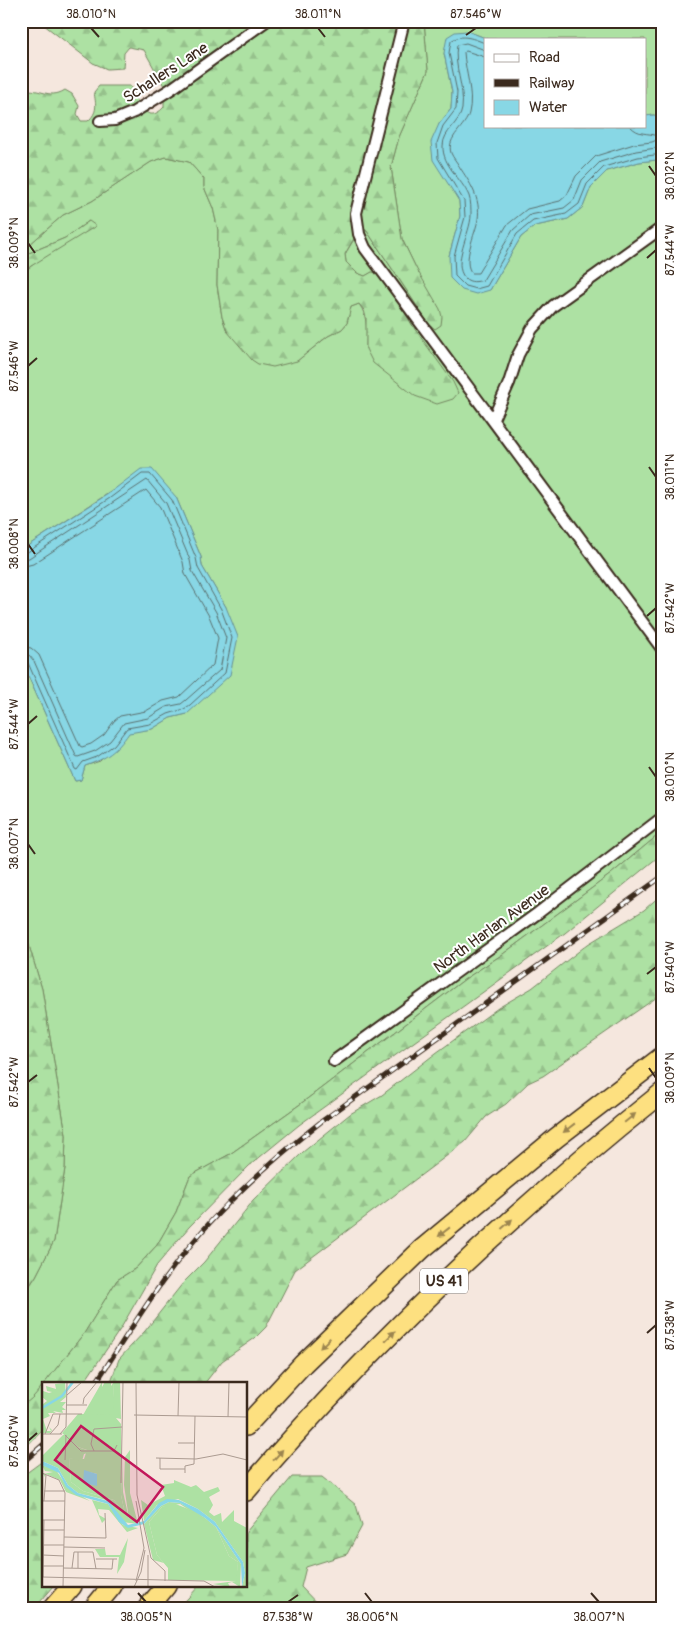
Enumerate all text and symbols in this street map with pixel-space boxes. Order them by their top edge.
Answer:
text: 38.010°N [66,7,116,22]
text: 38.011°N [295,7,341,22]
text: 87.546°W [451,7,501,22]
street label: Schallers Lane [119,38,212,108]
legend [484,38,646,128]
text: Road [529,48,560,67]
text: Railway [529,74,575,93]
text: Water [529,98,568,117]
text: 38.012°N [663,152,678,200]
text: 38.009°N [7,217,22,269]
text: 87.544°W [663,225,678,275]
text: 87.546°W [7,341,22,391]
text: 38.011°N [663,454,678,500]
text: 38.008°N [7,518,22,570]
text: 87.542°W [663,583,678,633]
text: 87.544°W [7,699,22,749]
text: 38.010°N [663,752,678,802]
text: 38.007°N [7,818,22,870]
street label: North Harlan Avenue [430,880,553,978]
text: 87.540°W [663,941,678,993]
text: 38.009°N [663,1052,678,1104]
text: 87.542°W [7,1057,22,1107]
one-way arrow [623,1113,636,1124]
one-way arrow [563,1123,576,1134]
one-way arrow [500,1218,512,1230]
one-way arrow [438,1227,451,1238]
road number: US 41 [420,1268,468,1294]
text: 87.538°W [663,1300,678,1350]
one-way arrow [383,1331,395,1343]
one-way arrow [319,1336,331,1348]
inset map [42,1382,248,1588]
text: 87.540°W [7,1415,22,1467]
one-way arrow [272,1449,284,1461]
text: 38.005°N [120,1610,172,1625]
text: 87.538°W [263,1610,313,1625]
text: 38.006°N [346,1610,398,1625]
text: 38.007°N [573,1610,625,1625]

